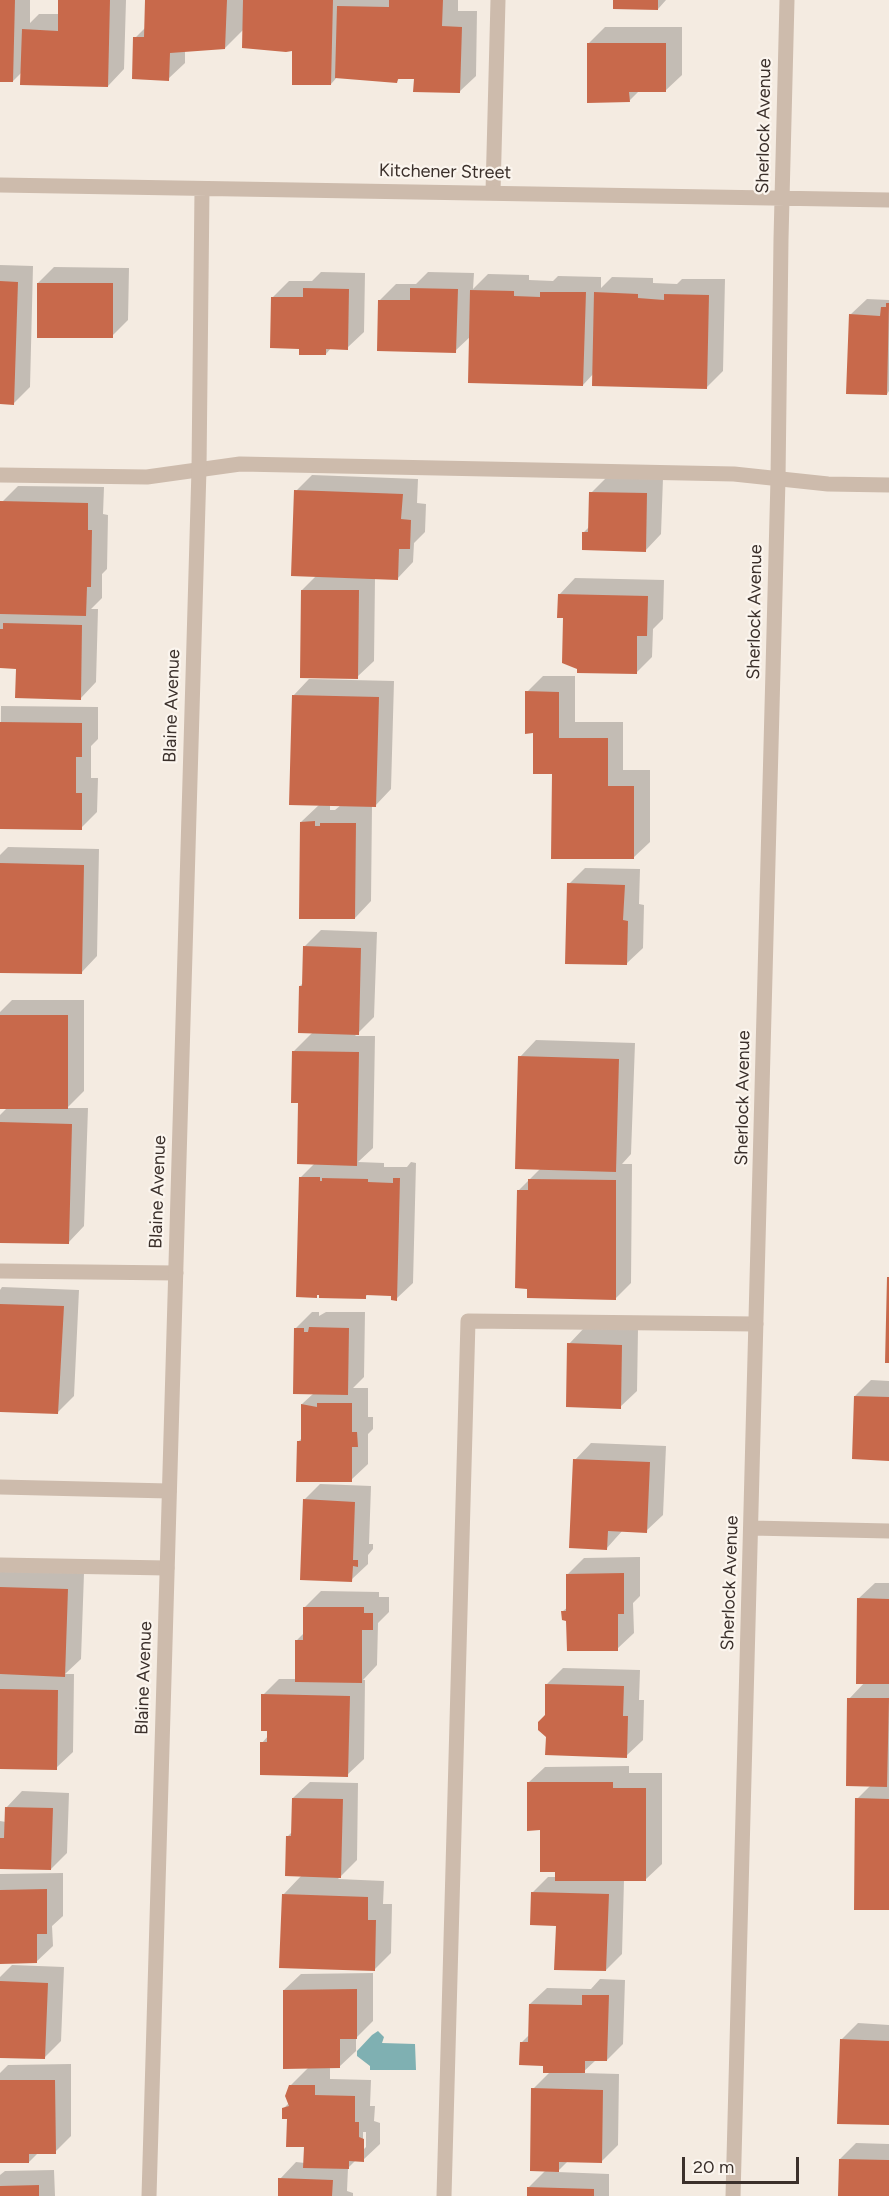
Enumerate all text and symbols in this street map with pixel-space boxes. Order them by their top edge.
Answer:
street label: Sherlock Avenue [752,58,776,194]
street label: Kitchener Street [379,160,511,184]
street label: Sherlock Avenue [743,544,767,680]
street label: Blaine Avenue [159,649,185,763]
street label: Sherlock Avenue [731,1030,755,1166]
street label: Blaine Avenue [145,1135,171,1249]
street label: Sherlock Avenue [717,1515,743,1651]
street label: Blaine Avenue [131,1621,157,1735]
scale bar [685,2145,802,2183]
text: 20 m [693,2156,734,2178]

